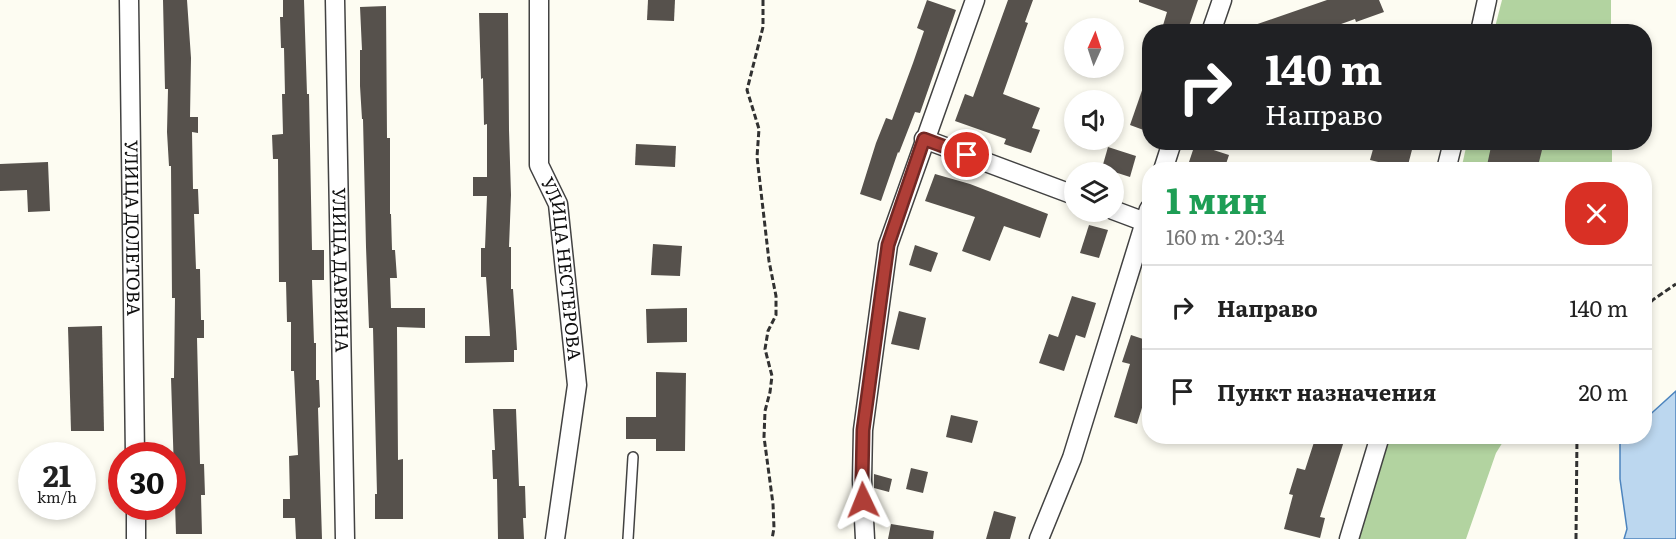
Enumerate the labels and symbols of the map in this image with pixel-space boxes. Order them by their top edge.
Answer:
north arrow [1064,18,1124,78]
pin [941,129,992,180]
street label: УЛИЦА ДОЛЕТОВА [119,140,148,316]
street label: УЛИЦА НЕСТЕРОВА [535,172,589,362]
street label: УЛИЦА ДАРВИНА [326,187,357,353]
speed limit sign: 30 [108,442,186,520]
position arrow [831,468,895,532]

